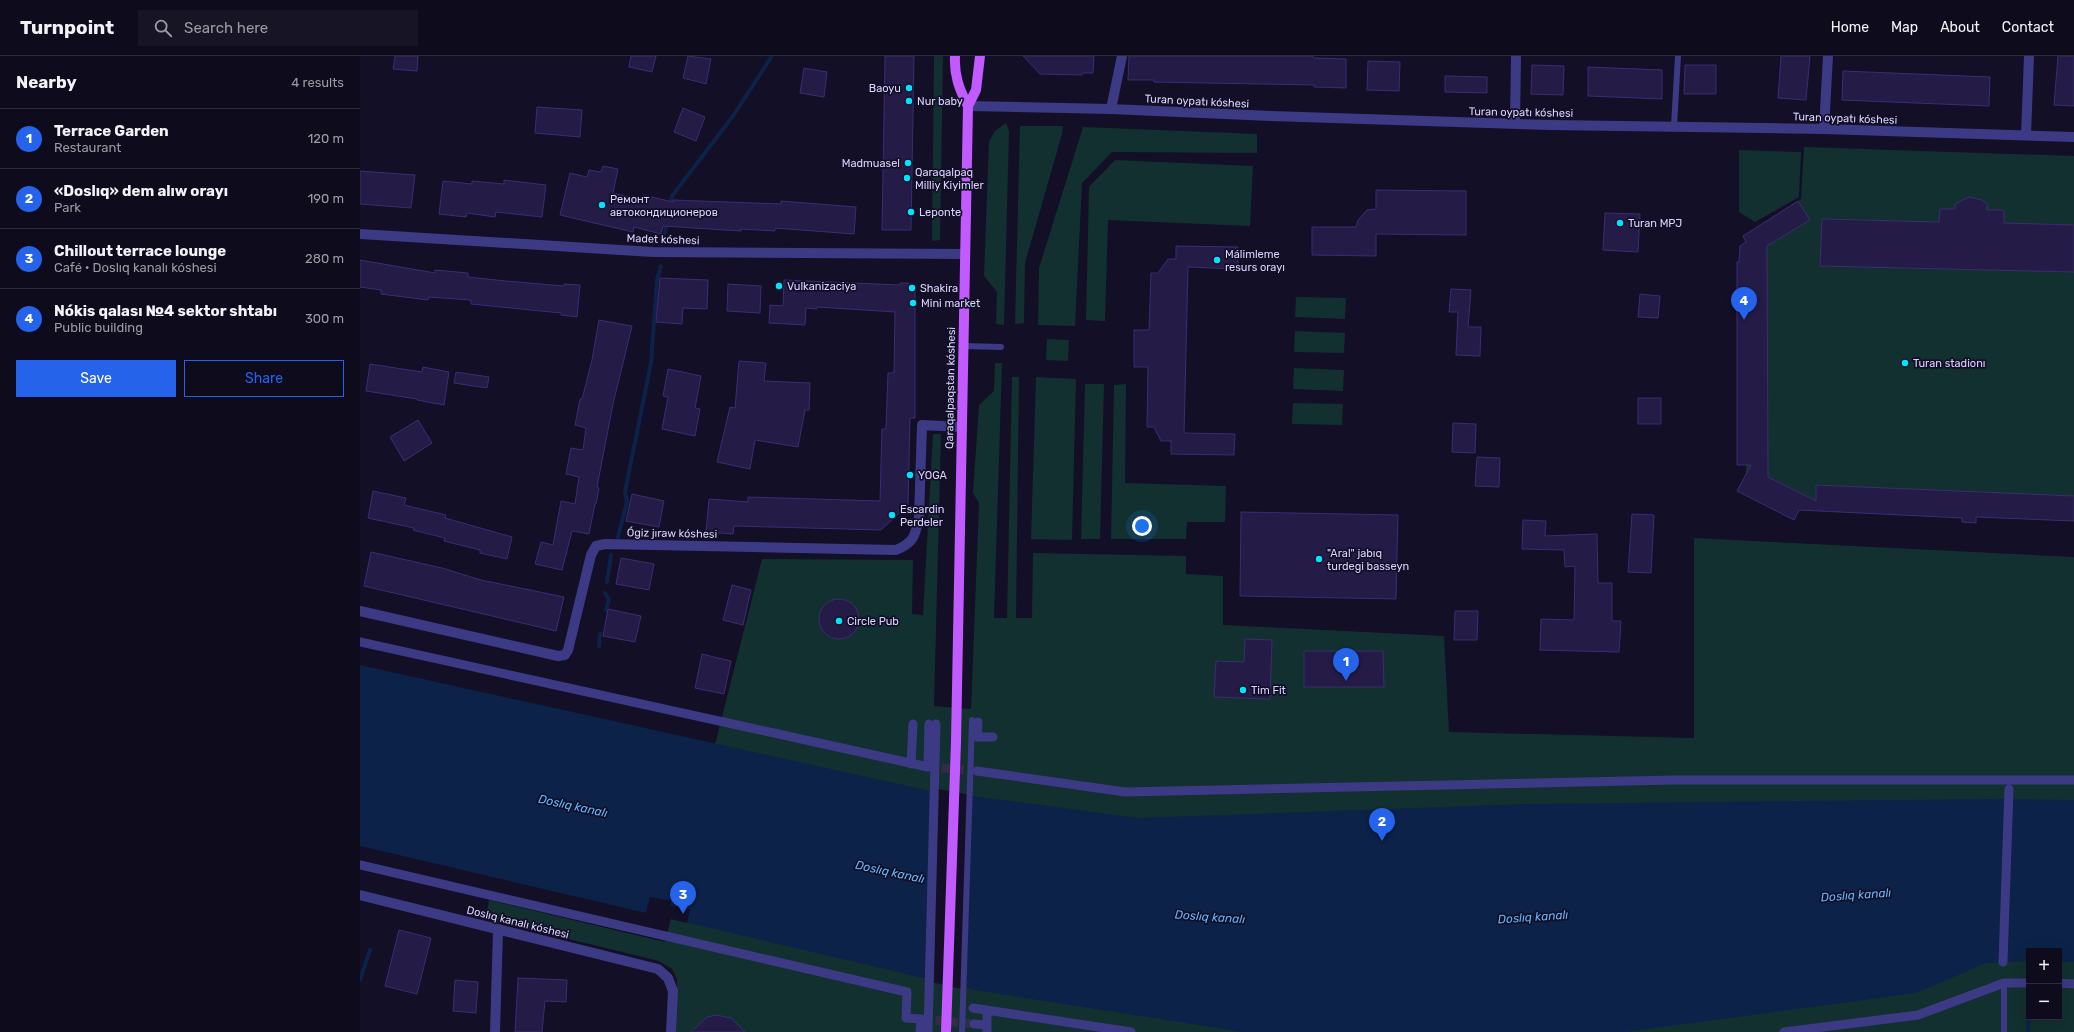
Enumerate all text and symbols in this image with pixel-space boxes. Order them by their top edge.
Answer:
search box [138,10,418,46]
text: Turnpoint [20,16,114,39]
icon: search [152,17,174,39]
text: Search here [184,19,268,37]
text: Home [1831,19,1869,36]
text: Map [1891,19,1918,36]
text: About [1940,19,1980,36]
text: Contact [2002,19,2054,36]
text: Nearby [16,72,77,92]
text: 4 results [291,75,344,90]
place label: Baoyu [869,82,901,95]
marker: Baoyu [904,83,914,93]
street label: Turan oypatı kóshesi [1144,92,1249,111]
place label: Nur baby [917,95,963,108]
marker: Nur baby [904,96,914,106]
street label: Turan oypatı kóshesi [1469,105,1573,120]
street label: Turan oypatı kóshesi [1793,110,1897,127]
text: Terrace Garden [54,122,169,140]
text: 1 [26,131,32,146]
text: 120 m [308,131,344,146]
text: Restaurant [54,140,121,155]
place label: Madmuasel [842,157,900,170]
marker: Madmuasel [903,158,913,168]
place label: Qaraqalpaq Milliy Kiyimler [915,166,984,192]
marker: Qaraqalpaq Milliy Kiyimler [902,173,912,183]
text: «Doslıq» dem alıw orayı [54,182,228,200]
text: 2 [25,191,33,206]
text: 190 m [308,191,344,206]
place label: Ремонт автокондиционеров [610,193,718,219]
text: Park [54,200,81,215]
marker: Ремонт автокондиционеров [597,200,607,210]
place label: Leponte [919,206,961,219]
marker: Leponte [906,207,916,217]
place label: Turan MPJ [1628,217,1682,230]
marker: Turan MPJ [1615,218,1625,228]
street label: Madet kóshesi [626,232,700,247]
text: Chillout terrace lounge [54,242,226,260]
place label: Málimleme resurs orayı [1225,248,1285,274]
text: 3 [25,251,33,266]
text: 280 m [305,251,344,266]
marker: Málimleme resurs orayı [1212,255,1222,265]
text: Café · Doslıq kanalı kóshesi [54,260,217,275]
place label: Vulkanizaciya [787,280,856,293]
marker: Vulkanizaciya [774,281,784,291]
place label: Shakira [920,282,958,295]
marker: Shakira [907,283,917,293]
pin: 4 [1731,287,1757,320]
place label: Mini market [921,297,981,310]
marker: Mini market [908,298,918,308]
text: Nókis qalası №4 sektor shtabı [54,302,277,320]
text: 4 [25,311,33,326]
text: 300 m [305,311,344,326]
text: Public building [54,320,143,335]
street label: Qaraqalpaqstan kóshesi [943,327,958,449]
place label: Turan stadionı [1913,357,1985,370]
marker: Turan stadionı [1900,358,1910,368]
button: Save [16,360,176,397]
button: Share [184,360,344,397]
place label: YOGA [918,469,948,482]
marker: YOGA [905,470,915,480]
place label: Escardin Perdeler [900,503,944,529]
marker: Escardin Perdeler [887,510,897,520]
your location [1132,516,1152,536]
street label: Ógiz jıraw kóshesi [627,526,717,541]
place label: "Aral" jabıq turdegi basseyn [1327,547,1409,573]
marker: "Aral" jabıq turdegi basseyn [1314,554,1324,564]
place label: Circle Pub [847,615,899,628]
marker: Circle Pub [834,616,844,626]
pin: 1 [1333,648,1359,681]
place label: Tim Fit [1251,684,1287,697]
marker: Tim Fit [1238,685,1248,695]
water label: Doslıq kanalı [537,792,609,820]
pin: 2 [1369,808,1395,841]
water label: Doslıq kanalı [854,858,926,886]
pin: 3 [670,881,696,914]
water label: Doslıq kanalı [1820,886,1892,904]
street label: Doslıq kanalı kóshesi [465,903,570,941]
water label: Doslıq kanalı [1174,908,1246,926]
water label: Doslıq kanalı [1497,908,1569,926]
map controls [2026,948,2062,1020]
button: + [2026,948,2062,984]
button: − [2026,984,2062,1020]

